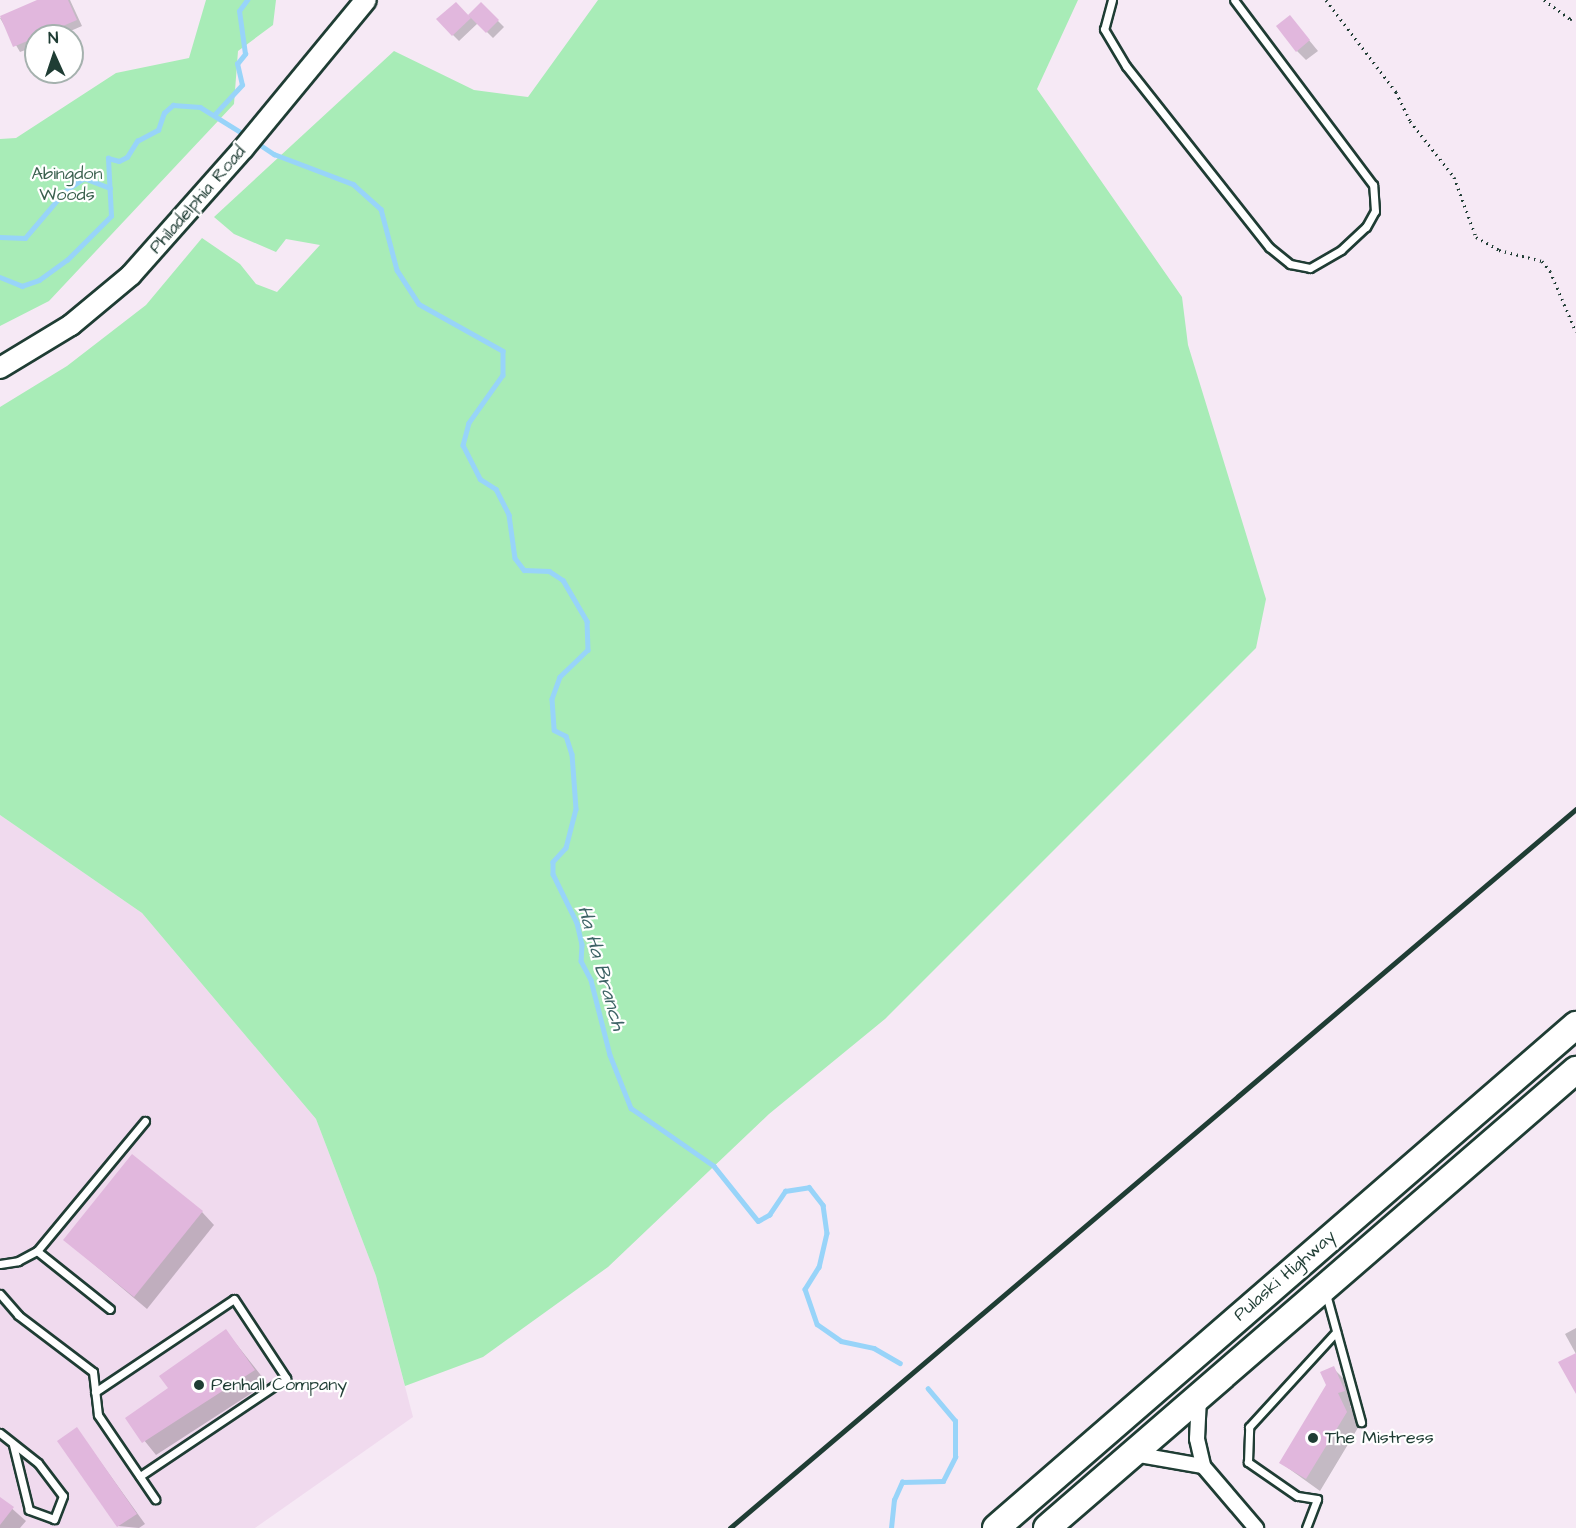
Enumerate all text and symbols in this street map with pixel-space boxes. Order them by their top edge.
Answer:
north arrow [24,24,84,84]
text: N [48,27,59,49]
street label: Philadelphia Road [145,141,251,259]
park label: Abingdon Woods [32,164,102,207]
water label: Ha Ha Branch [572,903,630,1033]
street label: Pulaski Highway [1230,1226,1340,1326]
place label: Penhall Company [211,1374,347,1396]
marker: Penhall Company [192,1378,206,1392]
place label: The Mistress [1325,1427,1434,1449]
marker: The Mistress [1306,1431,1320,1445]

